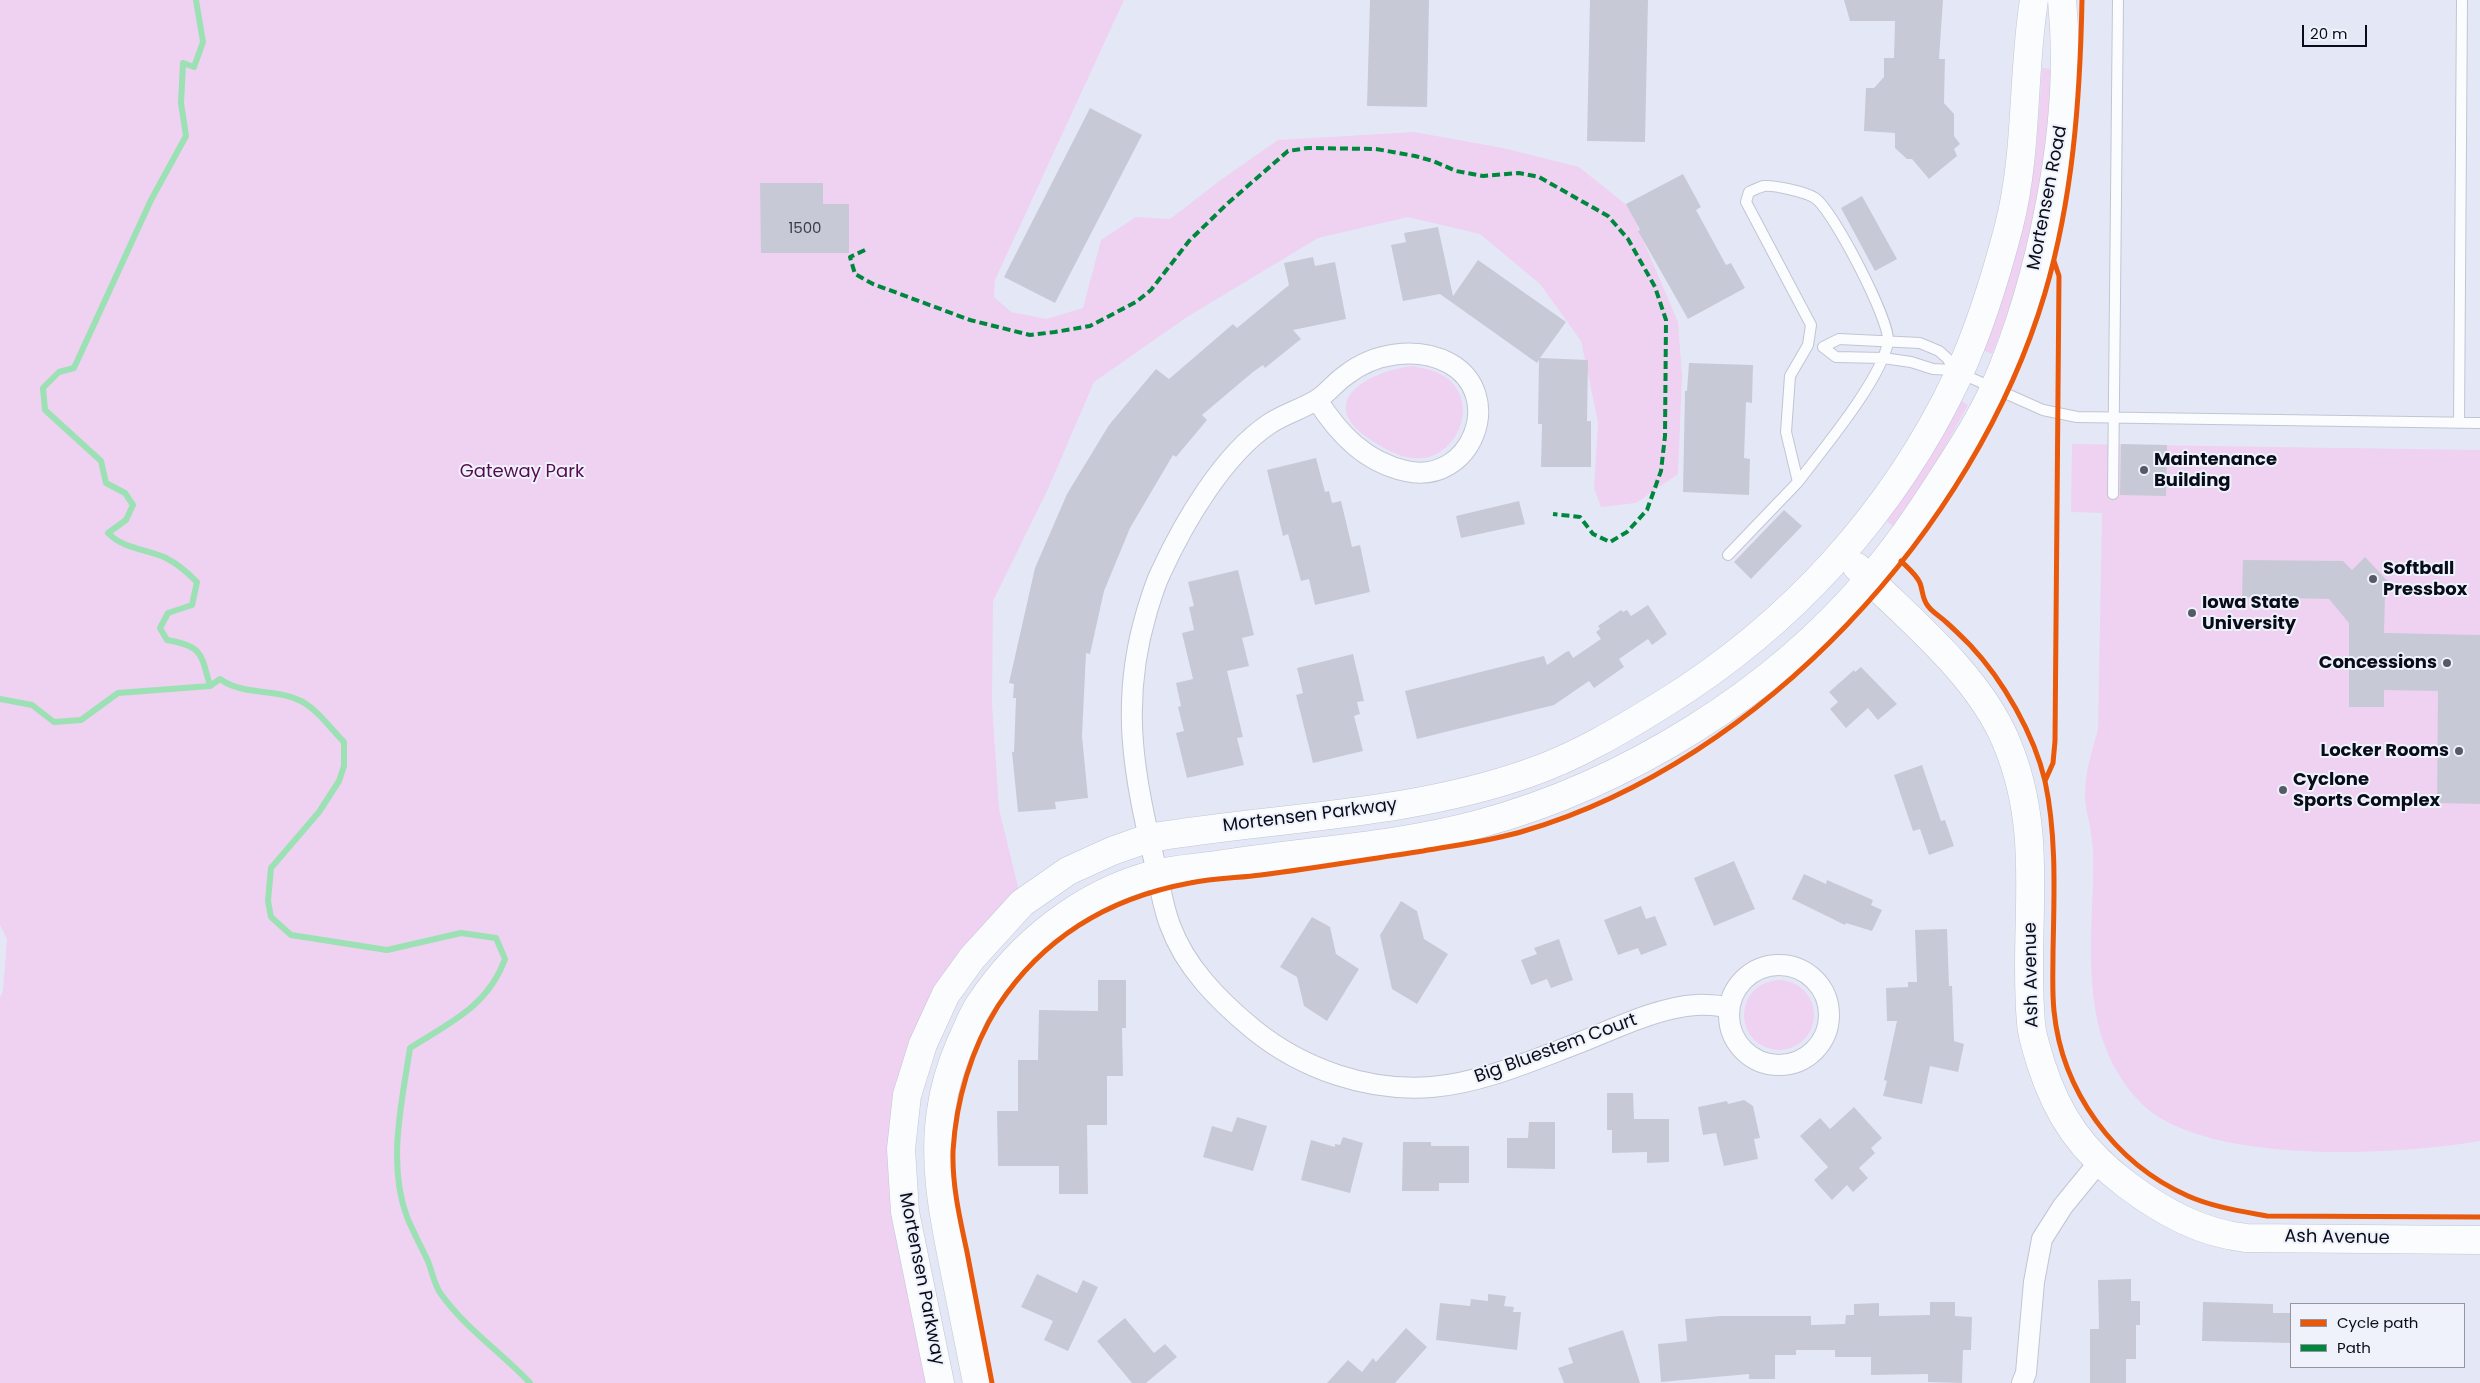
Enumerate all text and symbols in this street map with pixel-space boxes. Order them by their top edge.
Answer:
scale bar [2305,15,2370,47]
text: 20 m [2310,23,2348,44]
street label: Mortensen Road [2023,124,2073,272]
house number: 1500 [788,220,822,238]
place label: Maintenance Building [2154,449,2277,492]
park label: Gateway Park [460,461,584,483]
marker: Maintenance Building [2138,464,2150,476]
place label: Softball Pressbox [2383,558,2467,600]
marker: Softball Pressbox [2367,573,2379,585]
place label: Iowa State University [2202,592,2299,634]
marker: Iowa State University [2186,607,2198,619]
place label: Concessions [2319,652,2437,674]
marker: Concessions [2441,657,2453,669]
place label: Locker Rooms [2321,740,2449,762]
marker: Locker Rooms [2453,745,2465,757]
place label: Cyclone Sports Complex [2293,769,2440,812]
marker: Cyclone Sports Complex [2277,784,2289,796]
street label: Mortensen Parkway [1222,795,1398,837]
street label: Ash Avenue [2020,922,2044,1028]
street label: Big Bluestem Court [1472,1010,1640,1088]
street label: Mortensen Parkway [894,1191,948,1367]
street label: Ash Avenue [2284,1226,2390,1250]
legend [2290,1303,2465,1368]
text: Cycle path [2337,1312,2418,1333]
text: Path [2337,1337,2371,1358]

